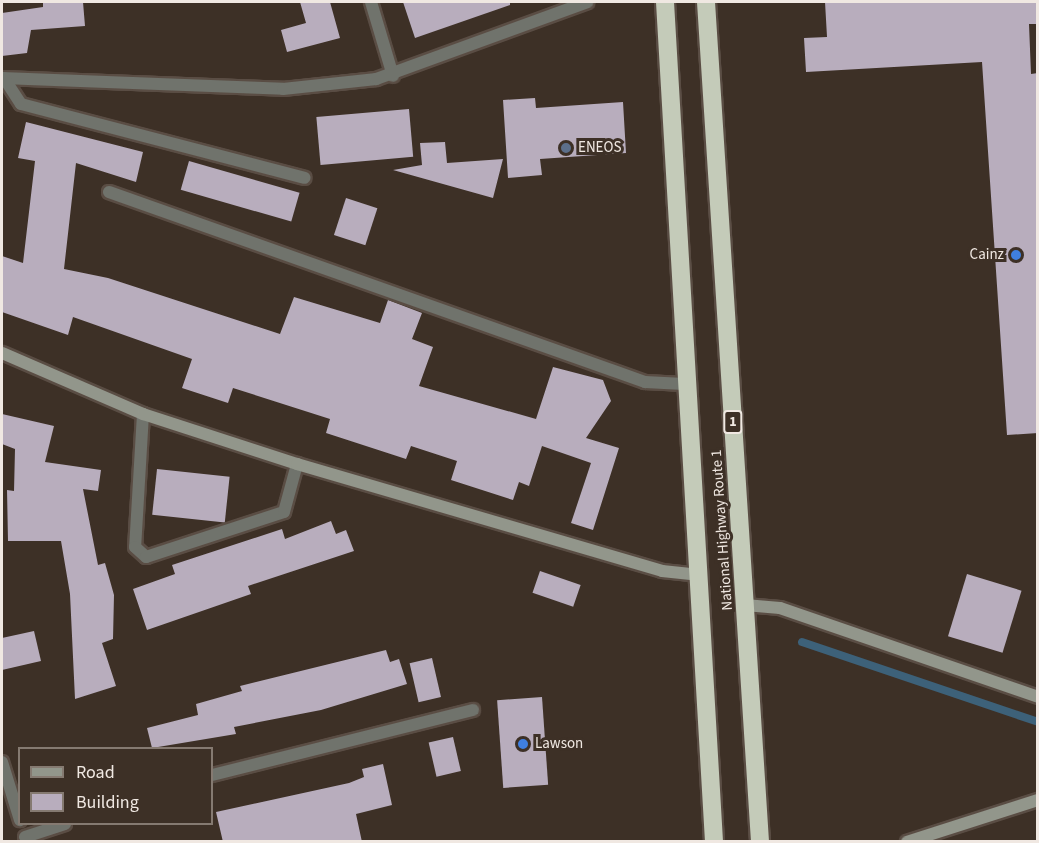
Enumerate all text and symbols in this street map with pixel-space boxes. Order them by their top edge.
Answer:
place label: ENEOS [578,139,621,157]
marker: ENEOS [559,141,573,155]
place label: Cainz [970,246,1004,264]
marker: Cainz [1009,248,1023,262]
road number: 1 [722,411,744,433]
street label: National Highway Route 1 [707,449,737,611]
place label: Lawson [535,735,583,753]
marker: Lawson [516,737,530,751]
legend [18,747,213,825]
text: Road [76,760,115,785]
text: Building [76,790,139,815]

